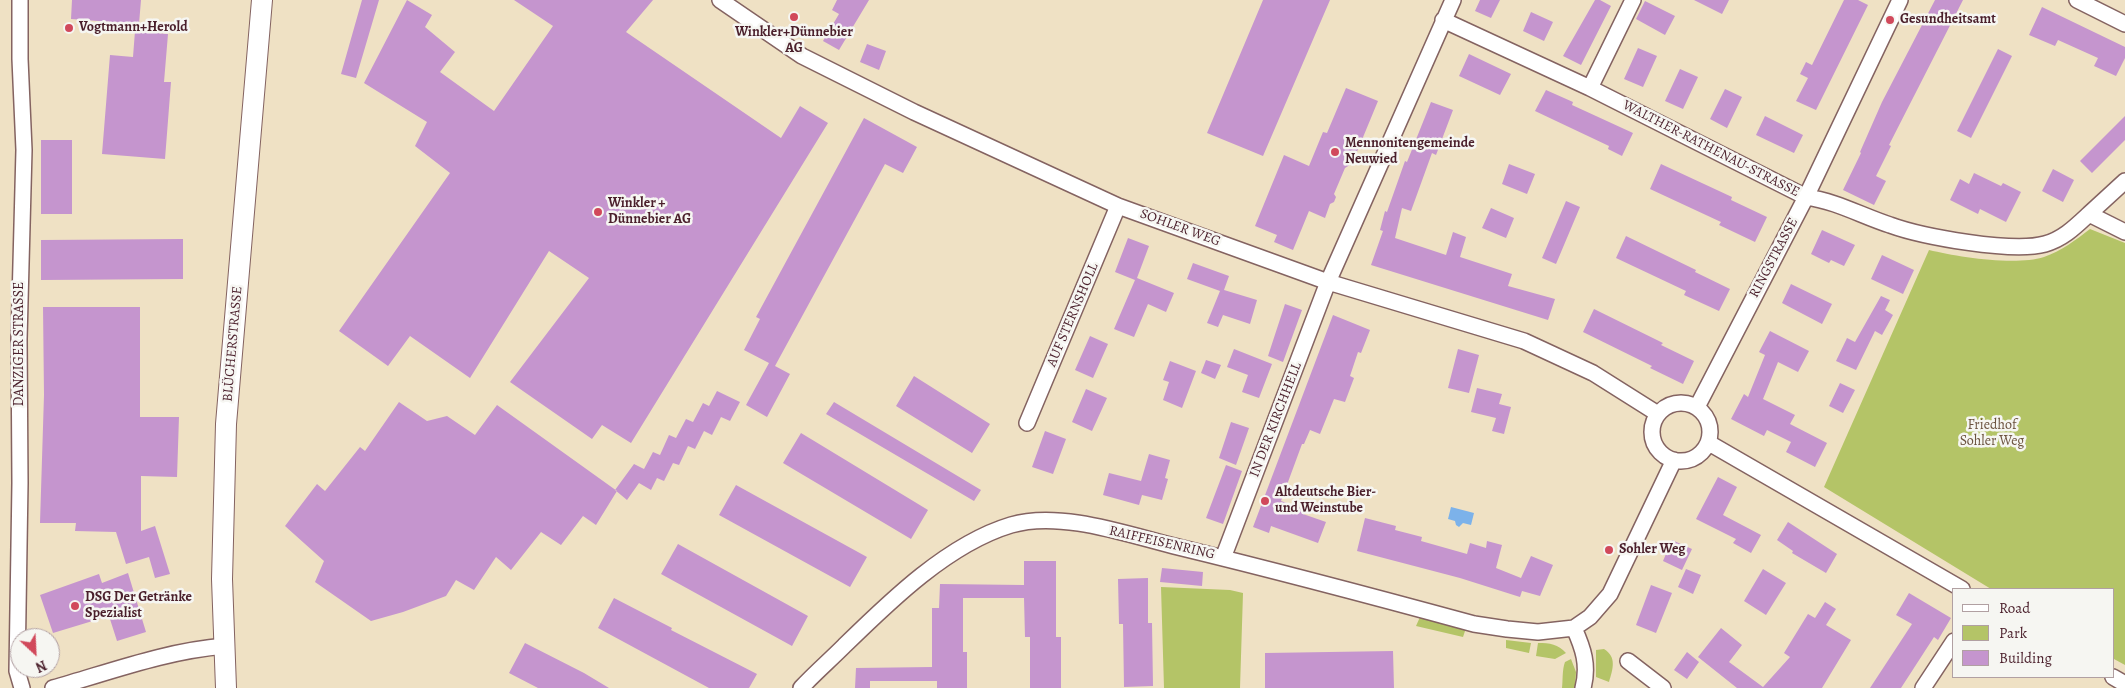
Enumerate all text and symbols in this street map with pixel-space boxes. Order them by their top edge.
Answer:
marker: Winkler+Dünnebier AG [788,11,800,23]
place label: Gesundheitsamt [1900,12,1996,28]
marker: Gesundheitsamt [1884,14,1896,26]
place label: Vogtmann+Herold [79,20,188,36]
marker: Vogtmann+Herold [63,22,75,34]
place label: Winkler+Dünnebier AG [735,25,853,58]
street label: WALTHER-RATHENAU-STRASSE [1620,97,1802,201]
place label: Mennonitengemeinde Neuwied [1345,136,1475,168]
marker: Mennonitengemeinde Neuwied [1329,146,1341,158]
place label: Winkler + Dünnebier AG [608,196,691,228]
marker: Winkler + Dünnebier AG [592,206,604,218]
street label: SOHLER WEG [1137,206,1223,250]
street label: RINGSTRASSE [1746,215,1802,301]
street label: AUF STERNSHOLL [1044,261,1102,369]
street label: DANZIGER STRASSE [12,282,28,406]
street label: BLÜCHERSTRASSE [220,285,246,403]
street label: IN DER KIRCHHELL [1246,360,1306,480]
park label: Friedhof Sohler Weg [1960,418,2024,451]
place label: Altdeutsche Bier- und Weinstube [1275,485,1376,518]
marker: Altdeutsche Bier- und Weinstube [1259,495,1271,507]
street label: RAIFFEISENRING [1107,523,1217,563]
place label: Sohler Weg [1619,542,1685,558]
marker: Sohler Weg [1603,544,1615,556]
legend [1952,588,2115,678]
place label: DSG Der Getränke Spezialist [85,590,192,622]
text: Road [1999,598,2030,618]
marker: DSG Der Getränke Spezialist [69,600,81,612]
text: Park [1999,623,2027,643]
north arrow [10,628,60,678]
text: Building [1999,648,2052,668]
text: N [32,655,50,677]

